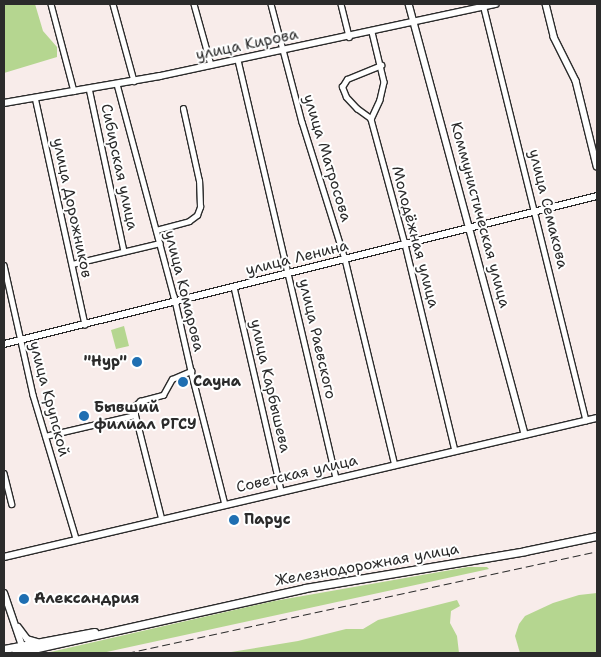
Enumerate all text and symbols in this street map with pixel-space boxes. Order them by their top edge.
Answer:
street label: улица Кирова [194,25,300,65]
street label: улица Матросова [299,92,355,224]
street label: Сибирская улица [97,102,141,232]
street label: Коммунистическая улица [447,120,513,310]
street label: улица Дорожников [48,137,96,279]
street label: улица Семакова [524,147,572,271]
street label: Молодёжная улица [387,164,443,310]
street label: улица Комарова [160,229,208,353]
street label: улица Ленина [244,237,350,279]
street label: улица Раевского [294,277,340,401]
street label: улица Карбышева [246,318,294,454]
street label: улица Крупской [25,339,73,459]
place label: "Нур" [83,353,127,371]
marker: "Нур" [131,356,143,368]
place label: Сауна [193,373,241,391]
marker: Сауна [177,376,189,388]
place label: Бывший филиал РГСУ [94,398,197,433]
marker: Бывший филиал РГСУ [78,410,90,422]
street label: Советская улица [235,451,359,497]
place label: Парус [244,511,291,529]
marker: Парус [228,514,240,526]
street label: Железнодорожная улица [274,540,460,590]
place label: Александрия [34,590,139,608]
marker: Александрия [18,593,30,605]

